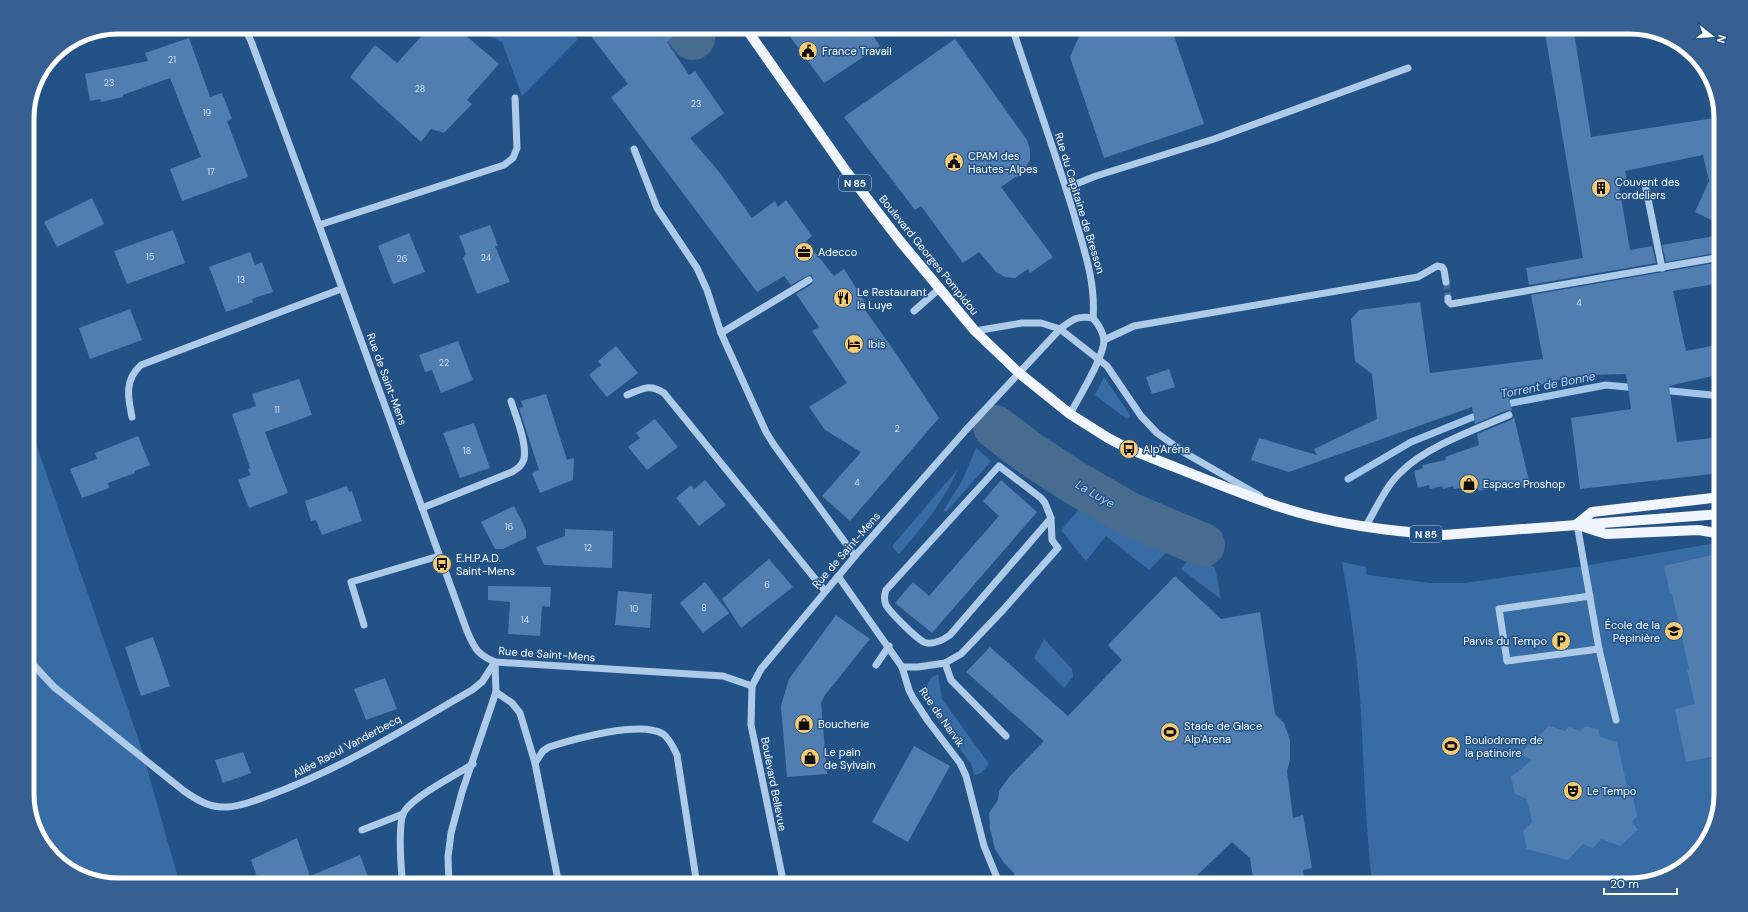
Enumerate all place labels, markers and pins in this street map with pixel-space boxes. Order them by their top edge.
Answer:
public building icon: France Travail [797,40,819,62]
place label: France Travail [822,44,892,58]
place label: CPAM des Hautes-Alpes [968,149,1038,176]
public building icon: CPAM des Hautes-Alpes [943,151,965,173]
place label: Couvent des cordeliers [1615,175,1680,202]
building icon: Couvent des cordeliers [1590,177,1612,199]
office icon: Adecco [793,241,815,263]
place label: Adecco [818,245,857,259]
place label: Le Restaurant la Luye [857,285,927,312]
restaurant icon: Le Restaurant la Luye [832,287,854,309]
hotel icon: Ibis [843,333,865,355]
place label: Ibis [868,337,886,351]
bus stop icon: Alp'Aréna [1118,438,1140,460]
place label: Alp'Aréna [1143,442,1190,456]
shop icon: Espace Proshop [1458,473,1480,495]
place label: Espace Proshop [1483,477,1565,491]
place label: E.H.P.A.D. Saint-Mens [456,551,515,578]
bus stop icon: E.H.P.A.D. Saint-Mens [431,553,453,575]
place label: École de la Pépinière [1605,618,1660,645]
school or university icon: École de la Pépinière [1663,620,1685,642]
parking icon: Parvis du Tempo [1550,630,1572,652]
place label: Parvis du Tempo [1463,634,1547,648]
shop icon: Boucherie [793,713,815,735]
place label: Boucherie [818,717,869,731]
place label: Stade de Glace Alp'Arena [1184,719,1262,746]
sports icon: Stade de Glace Alp'Arena [1159,721,1181,743]
place label: Boulodrome de la patinoire [1465,733,1543,760]
sports icon: Boulodrome de la patinoire [1440,735,1462,757]
place label: Le pain de Sylvain [824,745,875,772]
shop icon: Le pain de Sylvain [799,747,821,769]
theatre icon: Le Tempo [1562,780,1584,802]
place label: Le Tempo [1587,784,1636,798]

